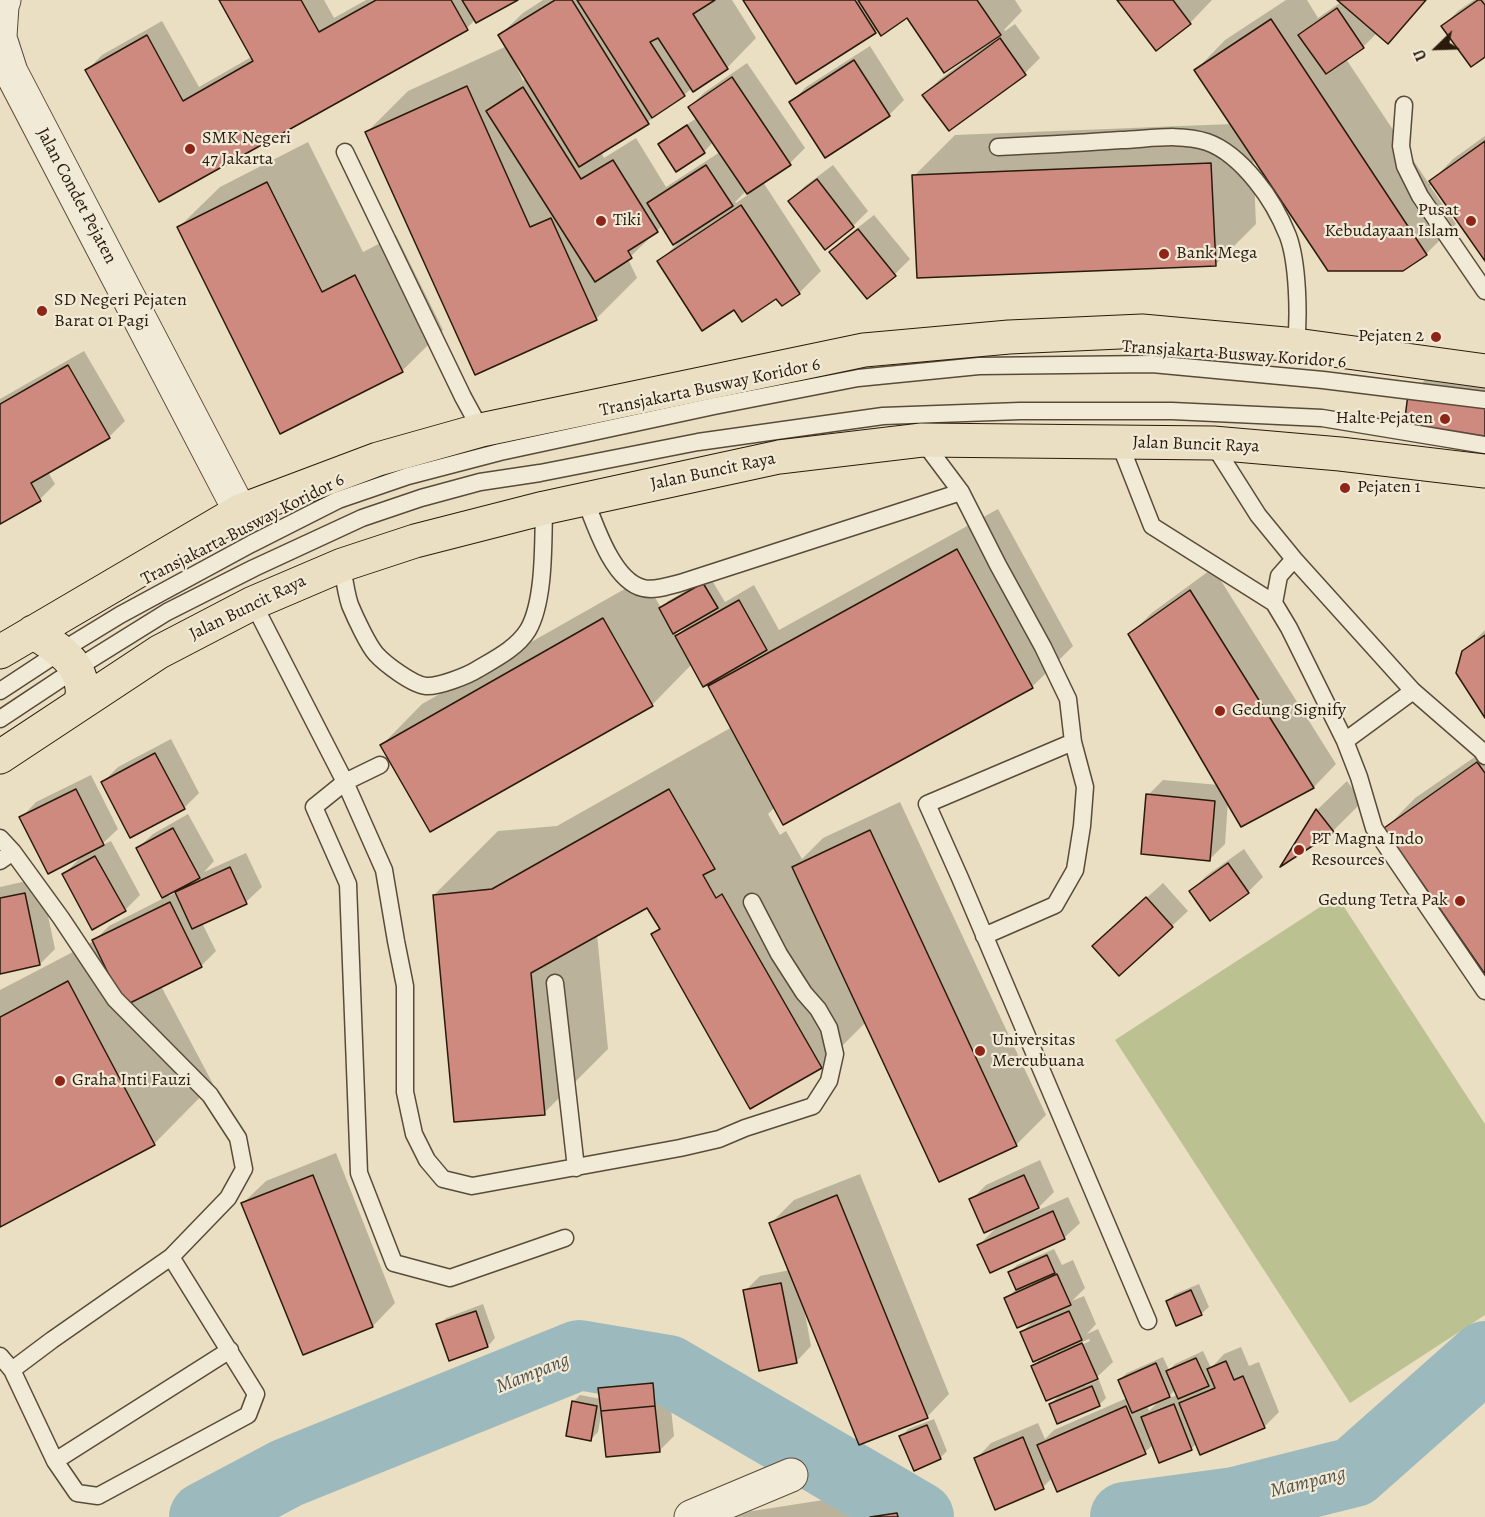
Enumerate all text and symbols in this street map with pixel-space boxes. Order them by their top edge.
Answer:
north arrow [1407,18,1467,78]
text: U [1408,46,1433,64]
street label: Jalan Condet Pejaten [31,124,121,268]
place label: SMK Negeri 47 Jakarta [202,128,291,170]
marker: SMK Negeri 47 Jakarta [183,142,197,156]
place label: Pusat Kebudayaan Islam [1325,200,1459,242]
place label: Tiki [613,210,641,232]
marker: Tiki [594,214,608,228]
marker: Pusat Kebudayaan Islam [1464,214,1478,228]
place label: Bank Mega [1176,243,1257,265]
marker: Bank Mega [1157,247,1171,261]
place label: SD Negeri Pejaten Barat 01 Pagi [54,290,187,332]
marker: SD Negeri Pejaten Barat 01 Pagi [35,304,49,318]
place label: Pejaten 2 [1358,326,1424,348]
marker: Pejaten 2 [1429,330,1443,344]
street label: Transjakarta Busway Koridor 6 [1121,336,1347,374]
street label: Transjakarta Busway Koridor 6 [598,354,822,422]
place label: Halte Pejaten [1336,408,1433,430]
marker: Halte Pejaten [1438,412,1452,426]
street label: Jalan Buncit Raya [1132,432,1260,458]
street label: Jalan Buncit Raya [648,448,778,496]
street label: Transjakarta Busway Koridor 6 [138,469,348,591]
place label: Pejaten 1 [1357,477,1421,499]
marker: Pejaten 1 [1338,481,1352,495]
street label: Jalan Buncit Raya [186,570,310,646]
place label: Gedung Signify [1232,700,1346,722]
marker: Gedung Signify [1213,704,1227,718]
place label: PT Magna Indo Resources [1311,829,1423,872]
marker: PT Magna Indo Resources [1292,843,1306,857]
place label: Gedung Tetra Pak [1318,890,1448,912]
marker: Gedung Tetra Pak [1453,894,1467,908]
place label: Universitas Mercubuana [992,1030,1085,1072]
marker: Universitas Mercubuana [973,1044,987,1058]
place label: Graha Inti Fauzi [72,1070,191,1092]
marker: Graha Inti Fauzi [53,1074,67,1088]
water label: Mampang [493,1348,573,1400]
water label: Mampang [1268,1462,1348,1504]

